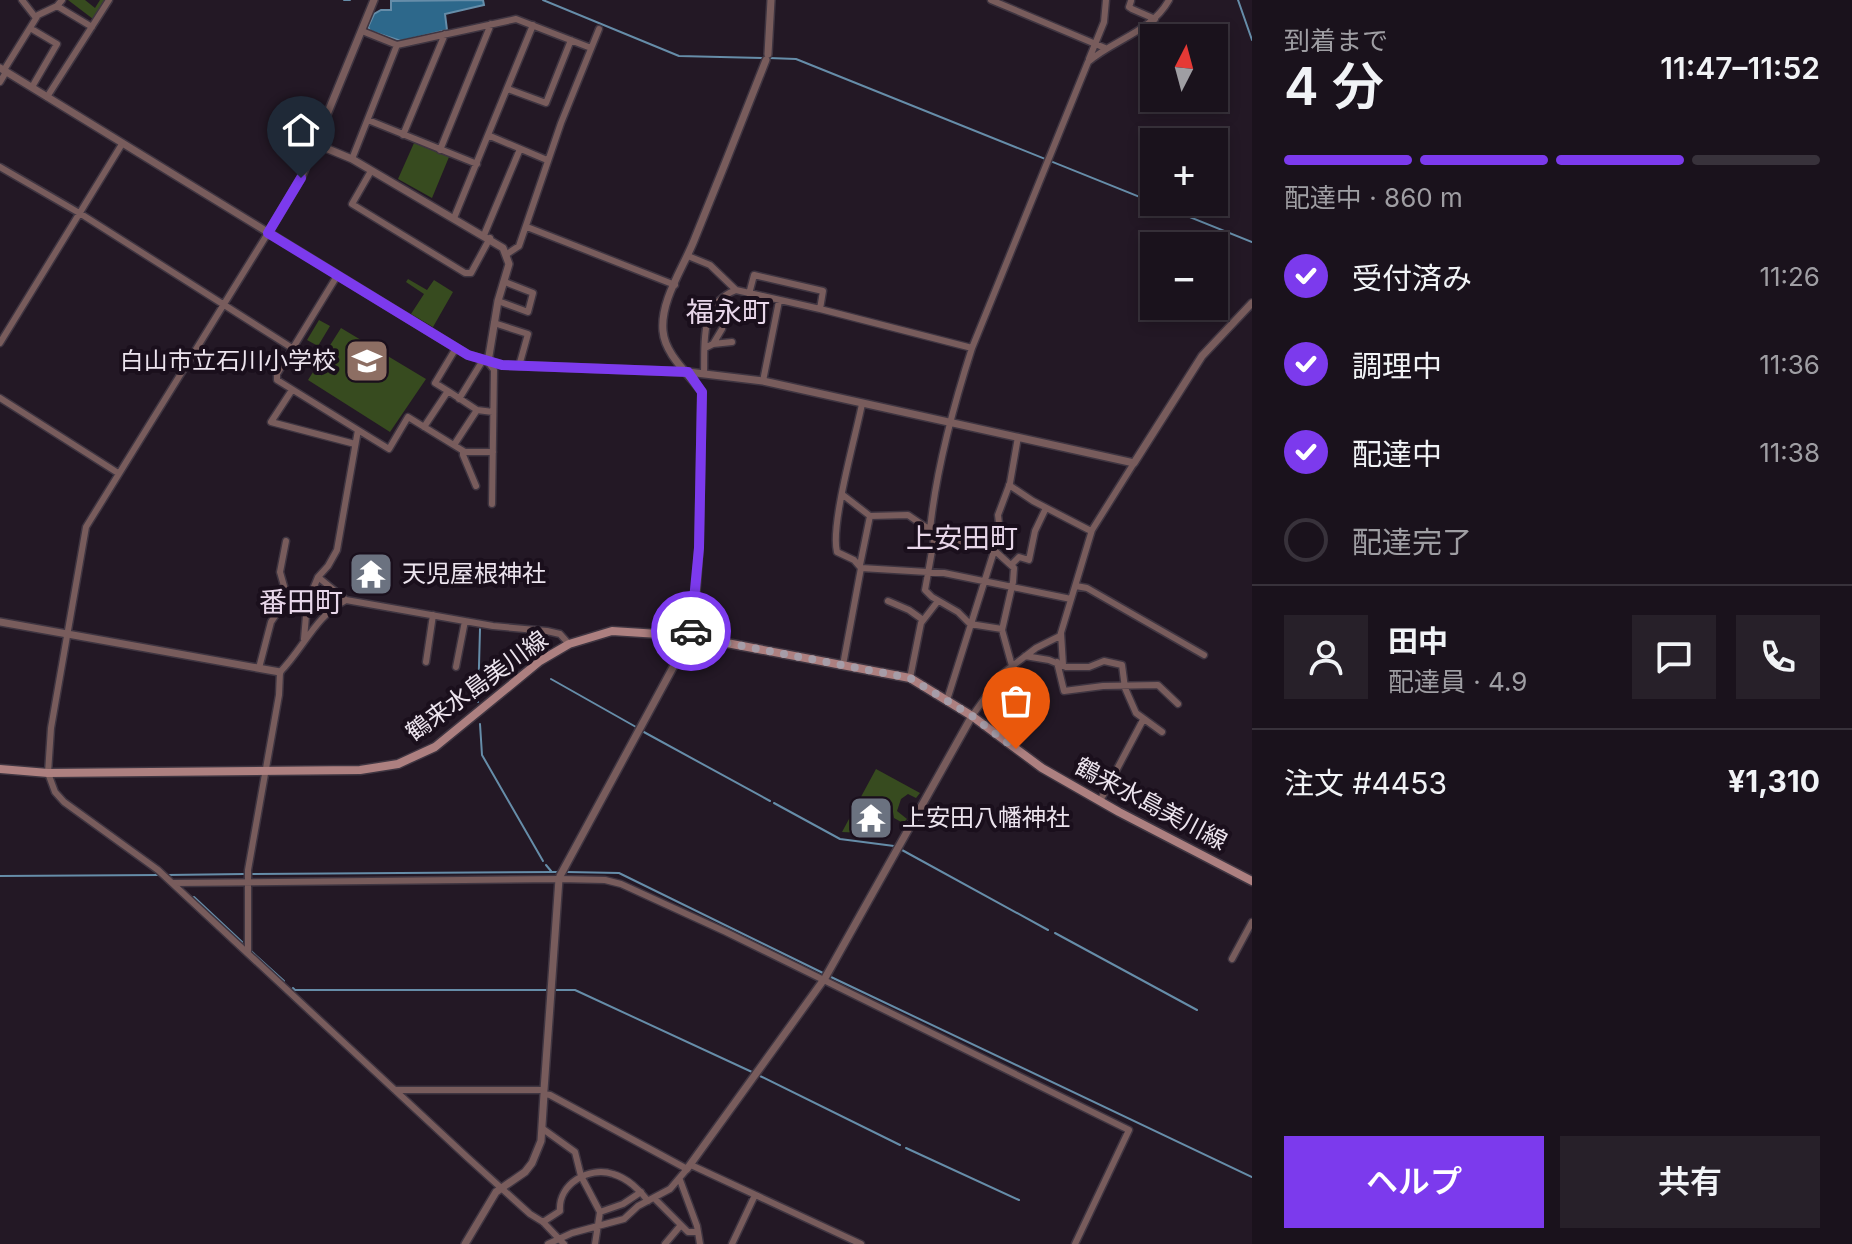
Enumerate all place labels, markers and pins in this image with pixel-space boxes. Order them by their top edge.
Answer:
pin [267,96,335,178]
school or university icon: 白山市立石川小学校 [343,337,391,385]
place label: 白山市立石川小学校 [120,346,336,375]
temple icon: 天児屋根神社 [347,550,395,598]
place label: 天児屋根神社 [402,559,546,588]
pin [982,667,1050,749]
temple icon: 上安田八幡神社 [847,794,895,842]
place label: 上安田八幡神社 [902,803,1070,832]

